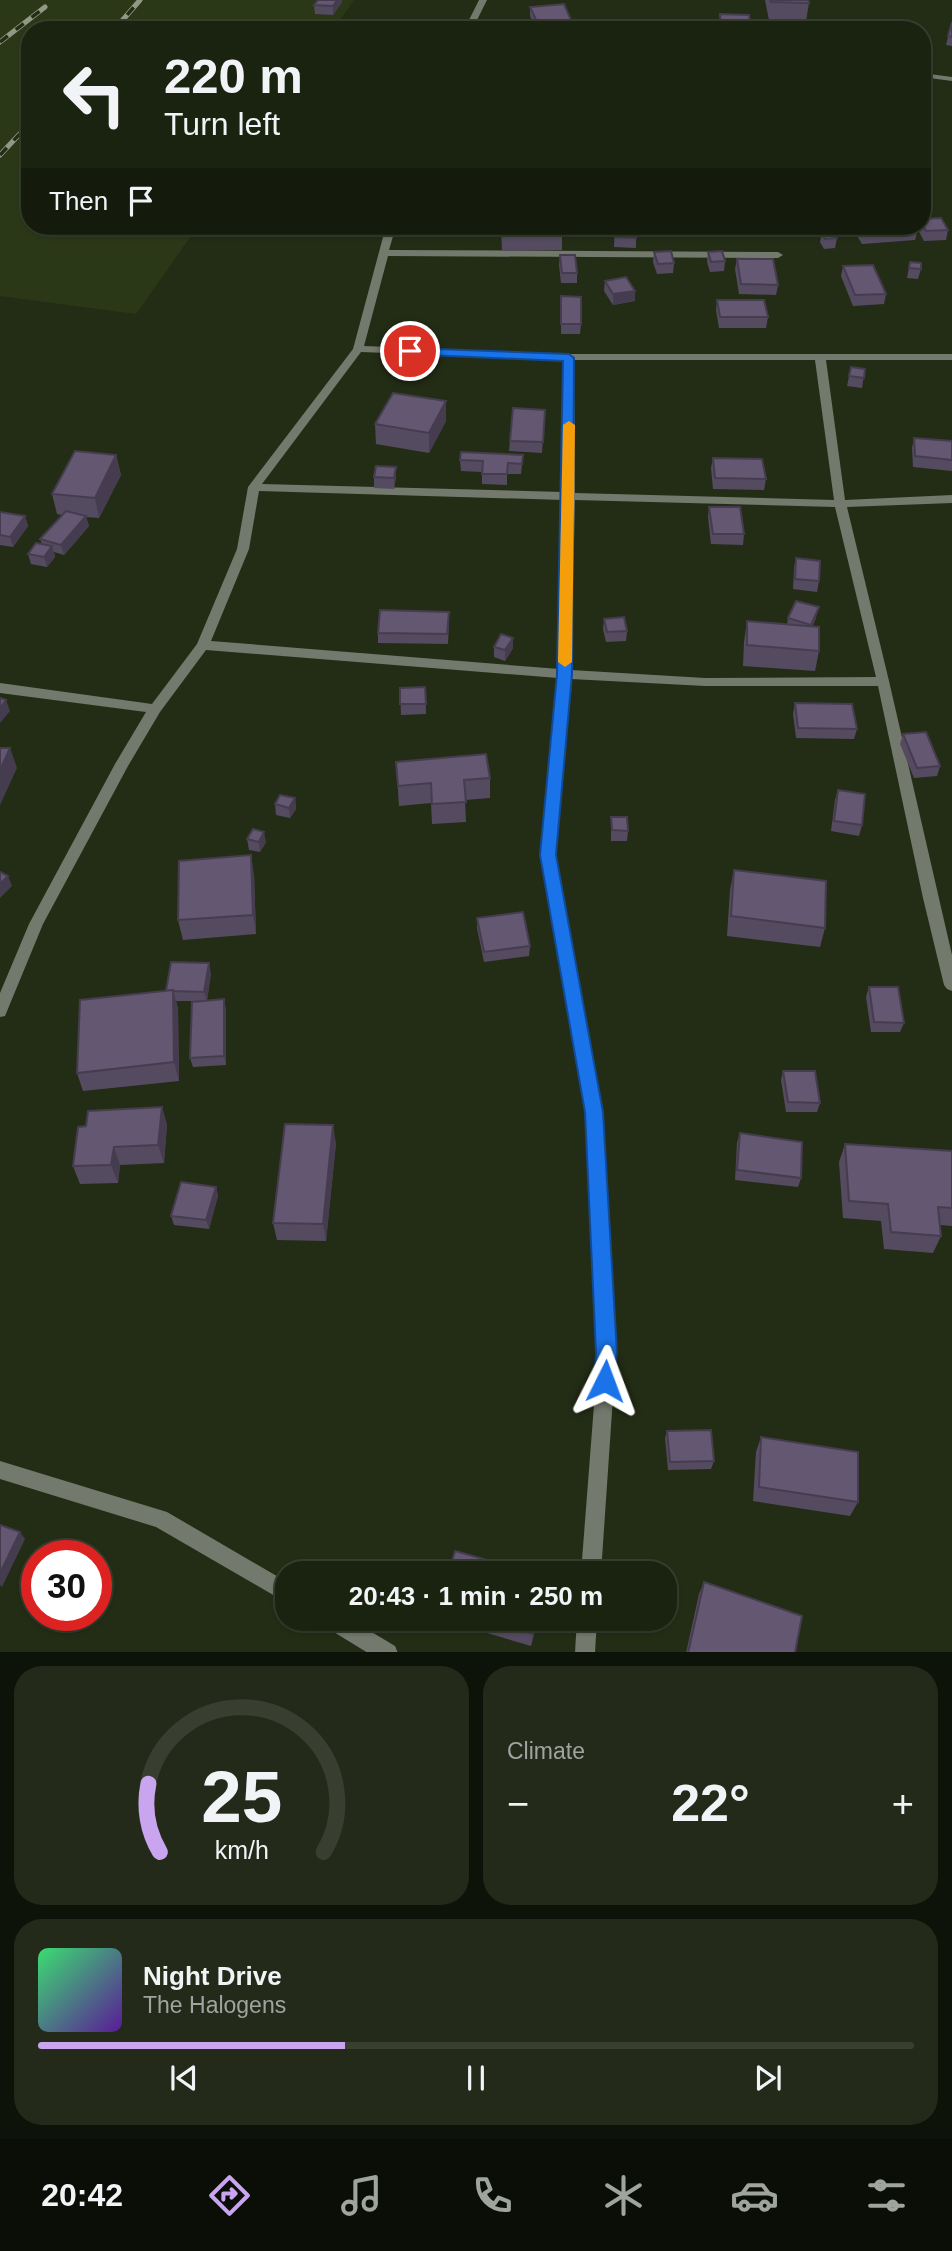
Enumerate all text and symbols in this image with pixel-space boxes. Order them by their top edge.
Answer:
icon: left [49,49,140,140]
text: 220 m [164,49,303,103]
text: Turn left [164,106,280,142]
icon: arrive [122,182,160,220]
text: Then [49,186,108,216]
pin [380,321,440,381]
icon: arrive [391,332,429,370]
position arrow [568,1344,642,1418]
speed limit sign: 30 [21,1540,112,1631]
text: 20:43 · 1 min · 250 m [349,1581,603,1611]
text: Climate [507,1738,585,1764]
text: 25 [201,1756,282,1837]
text: 22° [671,1774,750,1832]
text: − [507,1783,529,1825]
text: + [892,1783,914,1825]
text: km/h [214,1835,269,1863]
text: Night Drive [143,1961,282,1991]
text: The Halogens [143,1992,286,2018]
icon: previous [165,2059,203,2097]
icon: pause [457,2059,495,2097]
icon: next [749,2059,787,2097]
icon: directions [205,2171,254,2220]
icon: music [337,2171,386,2220]
icon: phone [468,2171,517,2220]
icon: climate [599,2171,648,2220]
icon: car [730,2171,779,2220]
icon: filters [862,2171,911,2220]
text: 20:42 [41,2177,123,2213]

